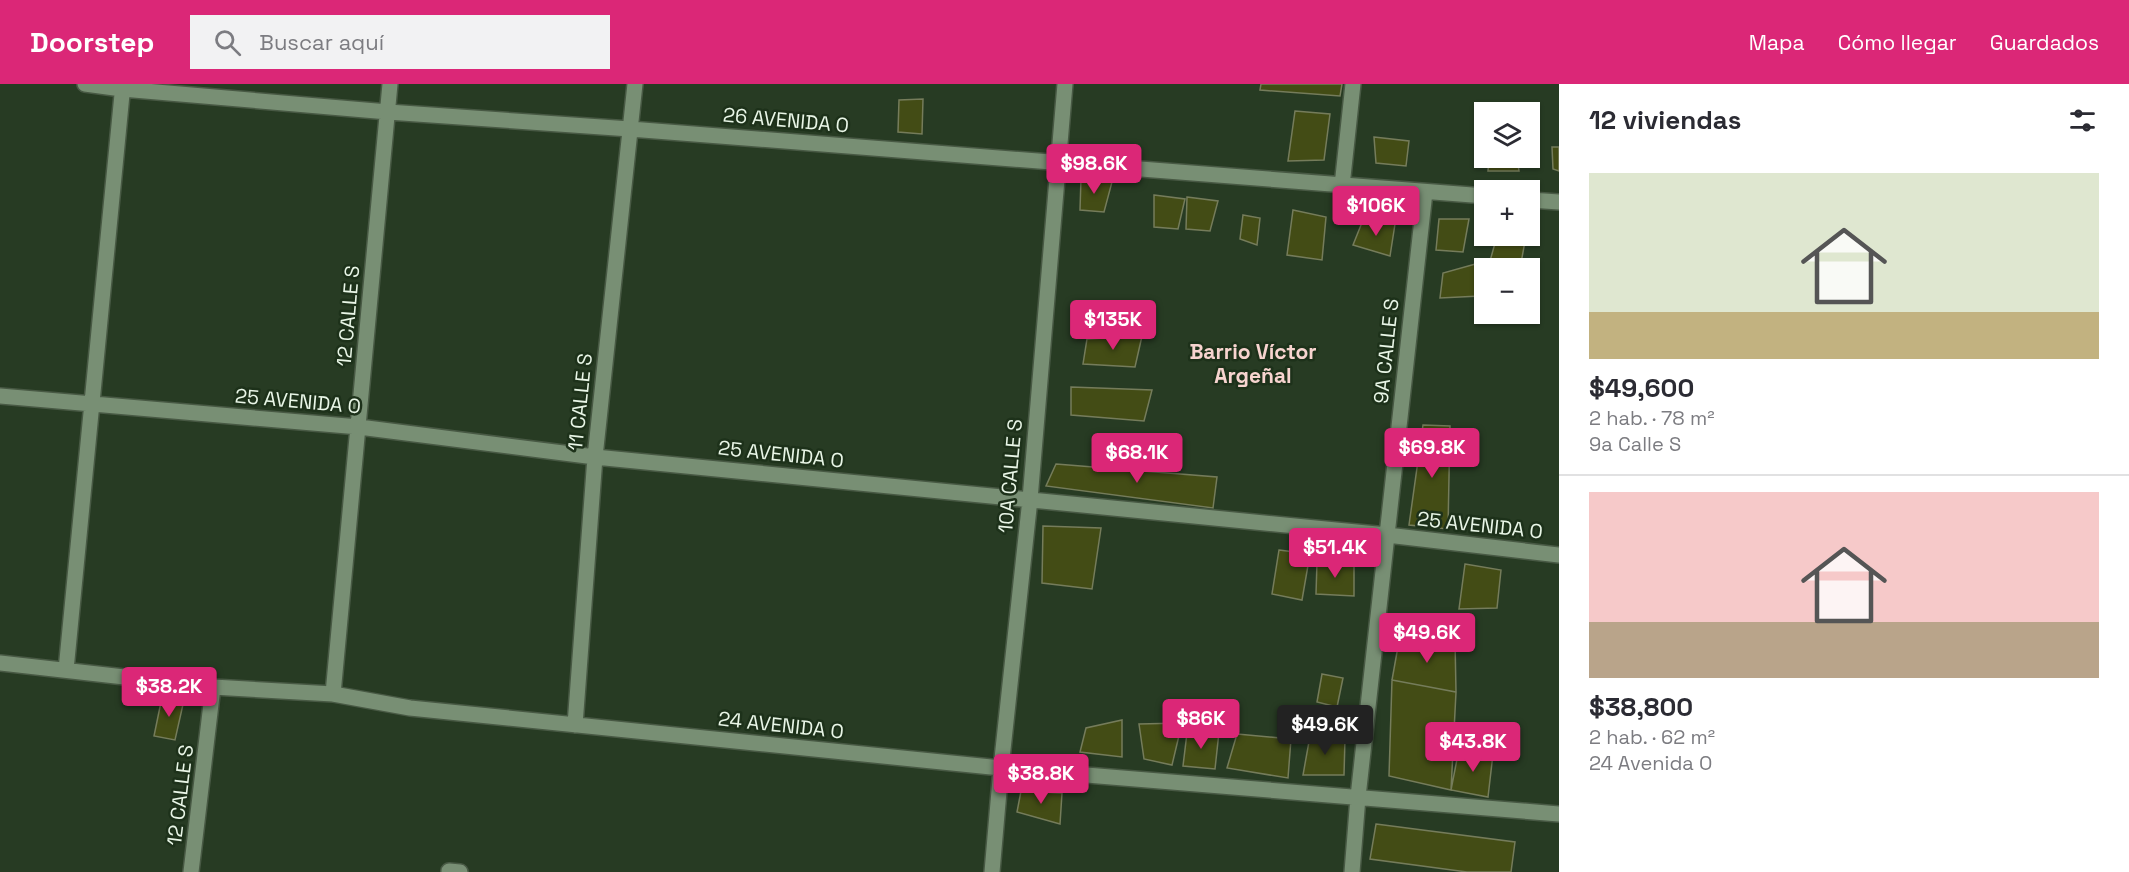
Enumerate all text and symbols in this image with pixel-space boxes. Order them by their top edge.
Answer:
search box [190,15,610,69]
text: Doorstep [30,24,154,60]
icon: search [211,26,244,59]
text: Buscar aquí [259,28,384,56]
text: Mapa [1749,29,1805,56]
text: Cómo llegar [1838,29,1957,56]
text: Guardados [1990,29,2099,56]
street label: 26 AVENIDA O [722,102,850,138]
map controls [1474,102,1540,324]
button: layers [1474,102,1540,168]
text: 12 viviendas [1589,103,1741,137]
icon: filters [2066,104,2099,137]
pin: $98.6K [1045,144,1143,195]
text: $98.6K [1060,150,1128,176]
button: + [1474,180,1540,246]
pin: $106K [1334,186,1418,237]
text: $106K [1347,192,1406,218]
icon: home [1790,212,1898,320]
button: − [1474,258,1540,324]
street label: 12 CALLE S [331,264,365,368]
street label: 9A CALLE S [1368,297,1404,405]
pin: $135K [1071,300,1155,351]
text: $135K [1084,306,1142,332]
district label: Barrio Víctor Argeñal [1189,338,1317,389]
street label: 11 CALLE S [562,352,598,452]
text: $49,600 [1589,371,1694,405]
street label: 25 AVENIDA O [234,383,362,419]
text: 2 hab. · 78 m² [1589,405,1714,431]
street label: 10A CALLE S [992,418,1028,534]
pin: $69.8K [1383,428,1481,479]
text: 9a Calle S [1589,431,1681,457]
pin: $68.1K [1088,433,1186,484]
street label: 25 AVENIDA O [717,434,845,474]
text: $69.8K [1398,434,1466,460]
text: $68.1K [1106,439,1168,465]
street label: 25 AVENIDA O [1416,505,1544,545]
pin: $51.4K [1286,528,1384,579]
icon: home [1790,531,1898,639]
text: $51.4K [1303,534,1367,560]
pin: $49.6K [1378,613,1476,664]
text: $49.6K [1393,619,1461,645]
pin: $38.2K [120,667,218,718]
text: $38.2K [136,673,202,699]
text: $38,800 [1589,690,1693,724]
pin: $86K [1165,699,1237,750]
street label: 24 AVENIDA O [717,705,845,745]
text: $86K [1177,705,1226,731]
pin: $49.6K [1276,705,1374,756]
text: $49.6K [1291,711,1359,737]
pin: $43.8K [1424,722,1522,773]
text: 2 hab. · 62 m² [1589,724,1715,750]
text: $43.8K [1439,728,1507,754]
street label: 12 CALLE S [161,743,199,847]
text: 24 Avenida O [1589,750,1712,776]
pin: $38.8K [992,754,1090,805]
text: $38.8K [1008,760,1074,786]

